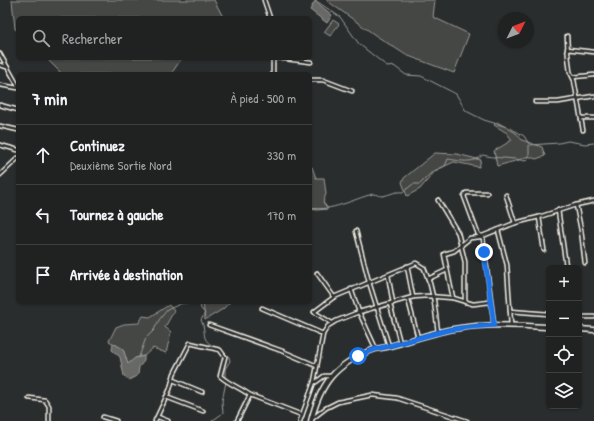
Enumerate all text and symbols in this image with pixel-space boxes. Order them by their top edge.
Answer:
north arrow [498,12,534,48]
search box [16,16,312,60]
icon: search [30,27,52,49]
text: Rechercher [62,28,123,49]
text: 7 min [32,87,67,110]
text: À pied · 500 m [230,89,296,107]
text: Continuez [70,135,125,156]
icon: ahead [32,144,54,166]
text: 330 m [267,146,296,164]
text: Deuxième Sortie Nord [70,156,171,174]
icon: left [32,204,54,226]
text: Tournez à gauche [70,204,163,225]
text: 170 m [267,206,296,224]
route end [475,243,493,261]
icon: arrive [32,264,54,286]
text: Arrivée à destination [70,264,183,285]
map controls [546,265,582,409]
button: + [546,265,582,301]
button: − [546,301,582,337]
button: locate [546,337,582,373]
route start [349,347,367,365]
button: layers [546,373,582,409]

